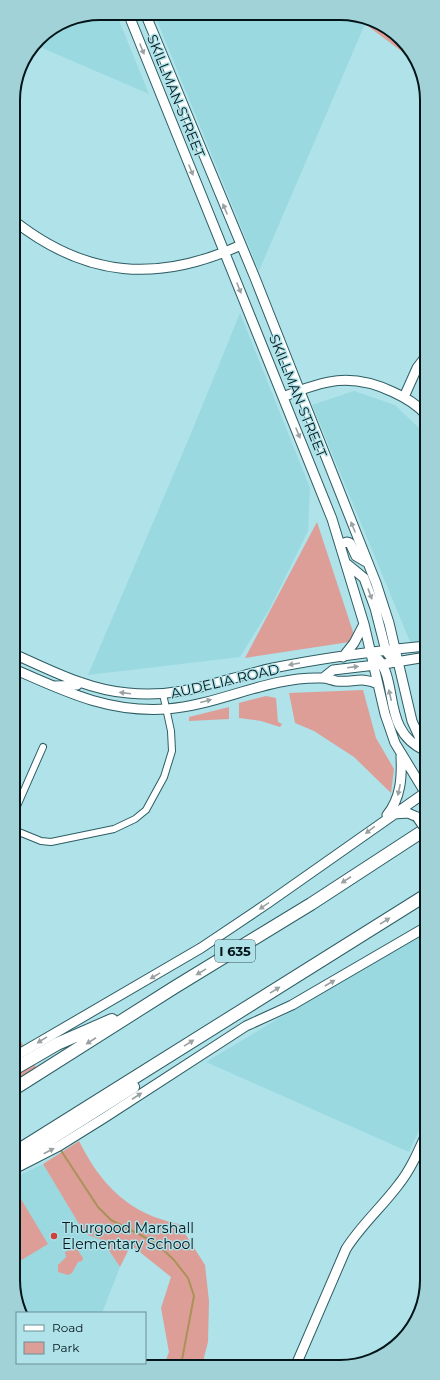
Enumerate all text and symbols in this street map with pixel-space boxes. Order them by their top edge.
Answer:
street label: SKILLMAN STREET [143,32,209,160]
one-way arrow [139,44,145,55]
one-way arrow [189,164,195,176]
one-way arrow [222,203,229,215]
one-way arrow [237,283,243,295]
street label: SKILLMAN STREET [265,332,331,460]
one-way arrow [295,427,301,438]
one-way arrow [350,520,356,532]
one-way arrow [367,588,373,600]
street label: AUDELIA ROAD [169,660,281,702]
one-way arrow [287,662,300,668]
one-way arrow [347,664,359,670]
one-way arrow [387,688,393,700]
one-way arrow [119,690,131,696]
one-way arrow [200,698,212,704]
one-way arrow [395,784,401,796]
one-way arrow [365,826,376,835]
one-way arrow [341,876,351,884]
one-way arrow [259,902,269,910]
one-way arrow [379,917,391,924]
road number: I 635 [215,940,255,962]
one-way arrow [195,968,207,975]
one-way arrow [149,972,161,979]
one-way arrow [324,979,336,986]
one-way arrow [269,986,281,993]
one-way arrow [36,1037,48,1044]
one-way arrow [86,1037,96,1045]
one-way arrow [184,1039,194,1047]
one-way arrow [132,1092,142,1100]
one-way arrow [43,1148,55,1154]
place label: Thurgood Marshall Elementary School [62,1219,194,1253]
marker: Thurgood Marshall Elementary School [49,1231,59,1241]
legend [16,1312,146,1364]
text: Road [52,1320,83,1335]
text: Park [52,1340,80,1355]

